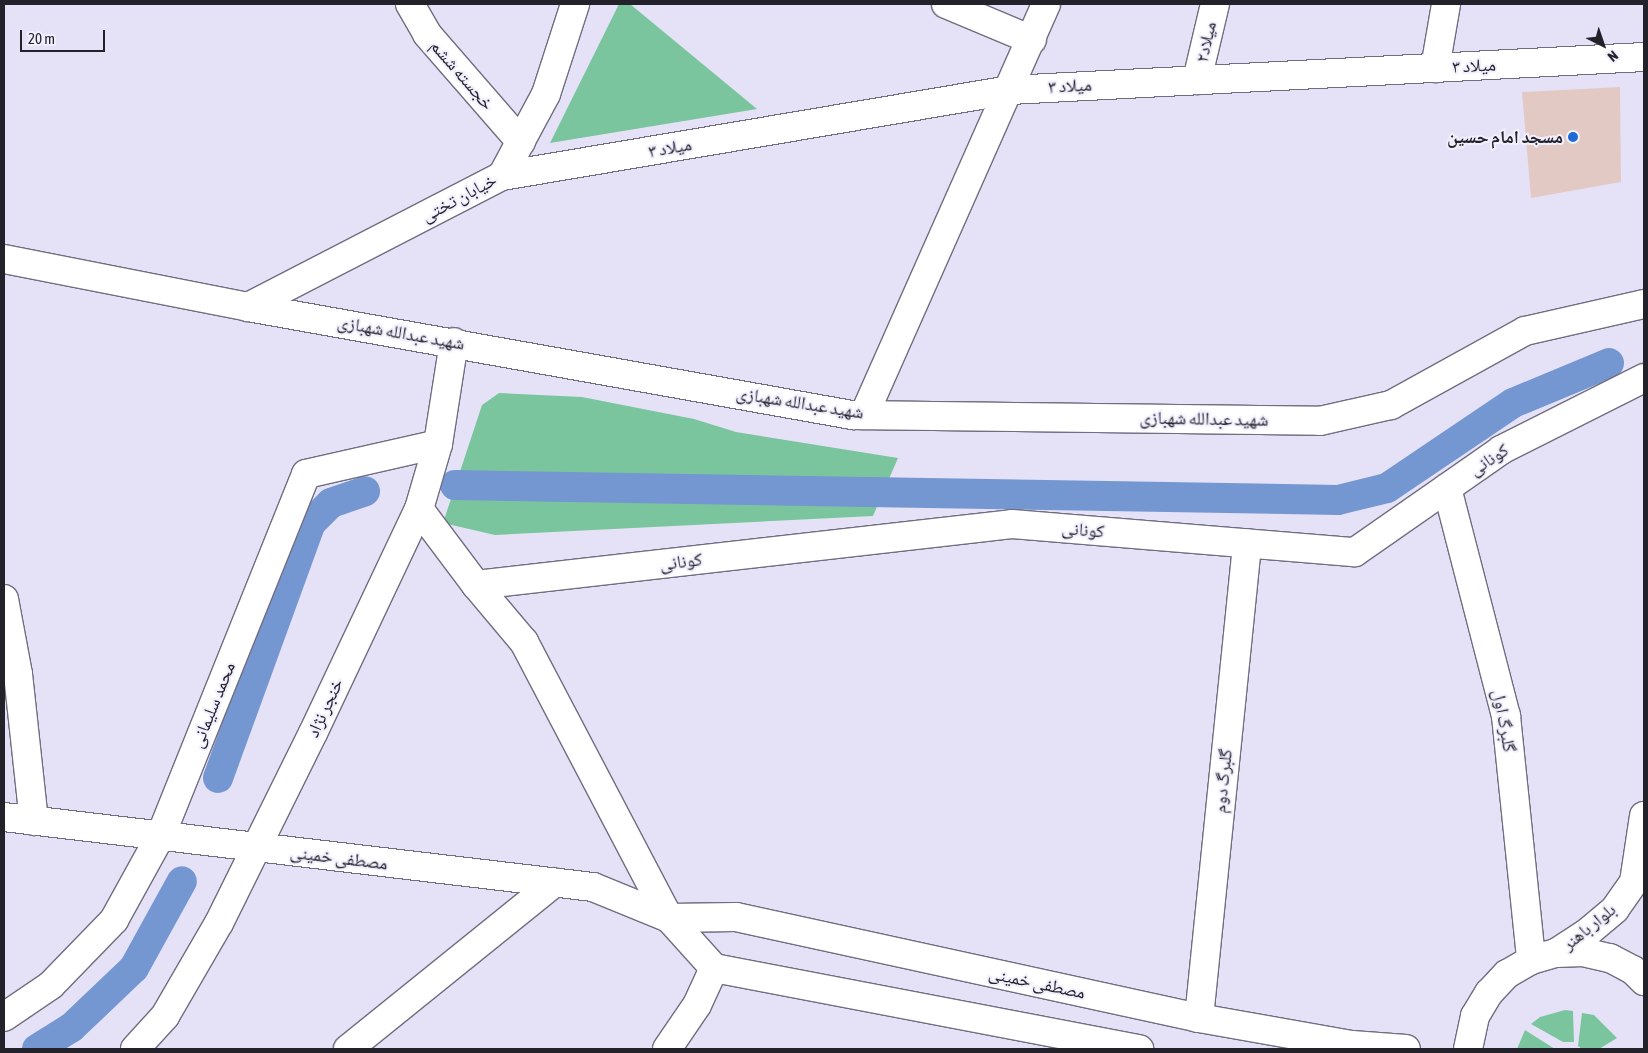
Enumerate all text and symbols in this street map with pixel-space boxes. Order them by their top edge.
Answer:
street label: میلاد۲ [1191,19,1221,65]
scale bar [22,20,108,52]
north arrow [1578,20,1628,70]
text: 20 m [28,30,55,47]
street label: خجسته ششم [426,36,498,114]
text: N [1604,48,1621,65]
street label: میلاد ۳ [1452,54,1496,78]
street label: میلاد ۳ [1048,74,1092,98]
place label: مسجد امام حسین [1447,126,1563,148]
marker: مسجد امام حسین [1567,131,1579,143]
street label: میلاد ۳ [647,134,693,162]
street label: خیابان تختی [418,169,500,227]
street label: شهید عبدالله شهبازی [336,311,466,355]
street label: شهید عبدالله شهبازی [735,382,865,424]
street label: شهید عبدالله شهبازی [1139,407,1269,431]
street label: کونانی [1465,439,1513,481]
street label: کونانی [1061,517,1105,543]
street label: کونانی [658,549,704,575]
street label: محمد سلیمانی [186,659,240,751]
street label: خنجر نژاد [302,675,348,741]
street label: گلبرگ اول [1488,688,1520,754]
street label: گلبرگ دوم [1209,748,1237,814]
street label: مصطفی خمینی [289,841,389,875]
street label: بلوار باهنر [1558,899,1620,955]
street label: مصطفی خمینی [987,962,1087,1004]

